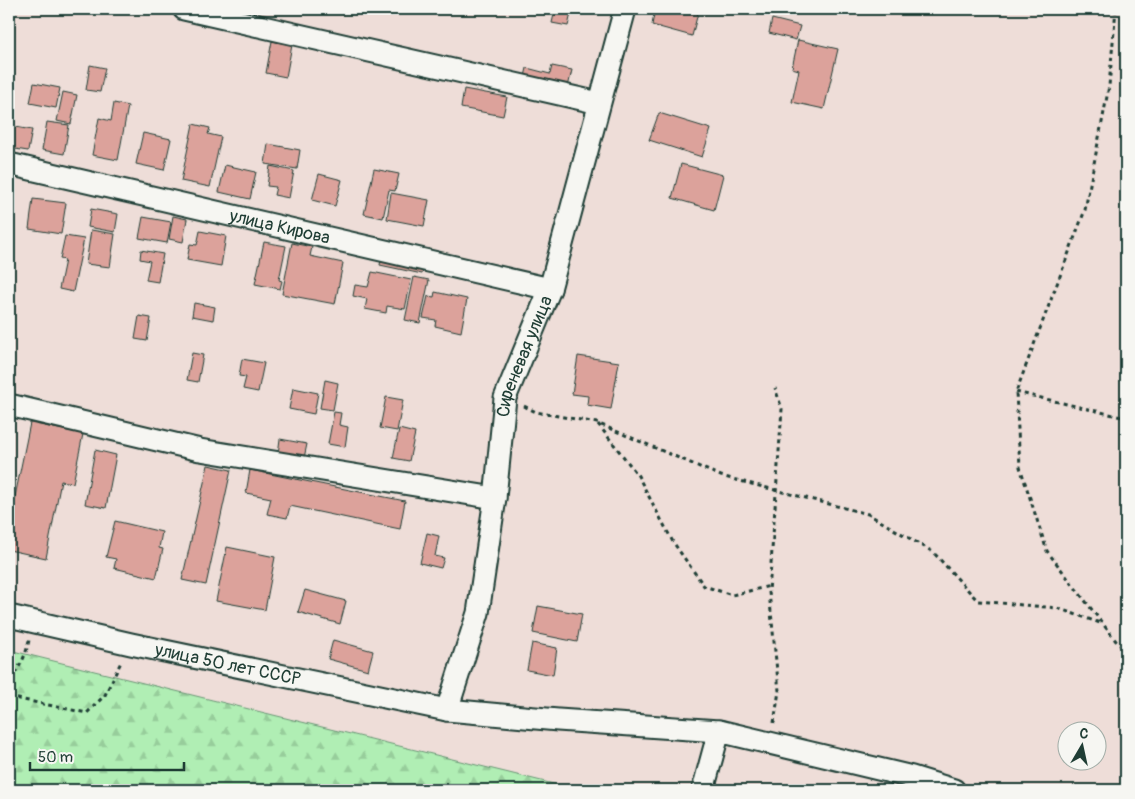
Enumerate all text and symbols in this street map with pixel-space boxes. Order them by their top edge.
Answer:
street label: улица Кирова [226,204,332,249]
street label: Сиреневая улица [492,292,558,418]
street label: улица 50 лет СССР [152,638,303,691]
north arrow [1058,722,1108,772]
text: С [1078,725,1090,743]
scale bar [30,739,184,771]
text: 50 m [38,748,73,767]

